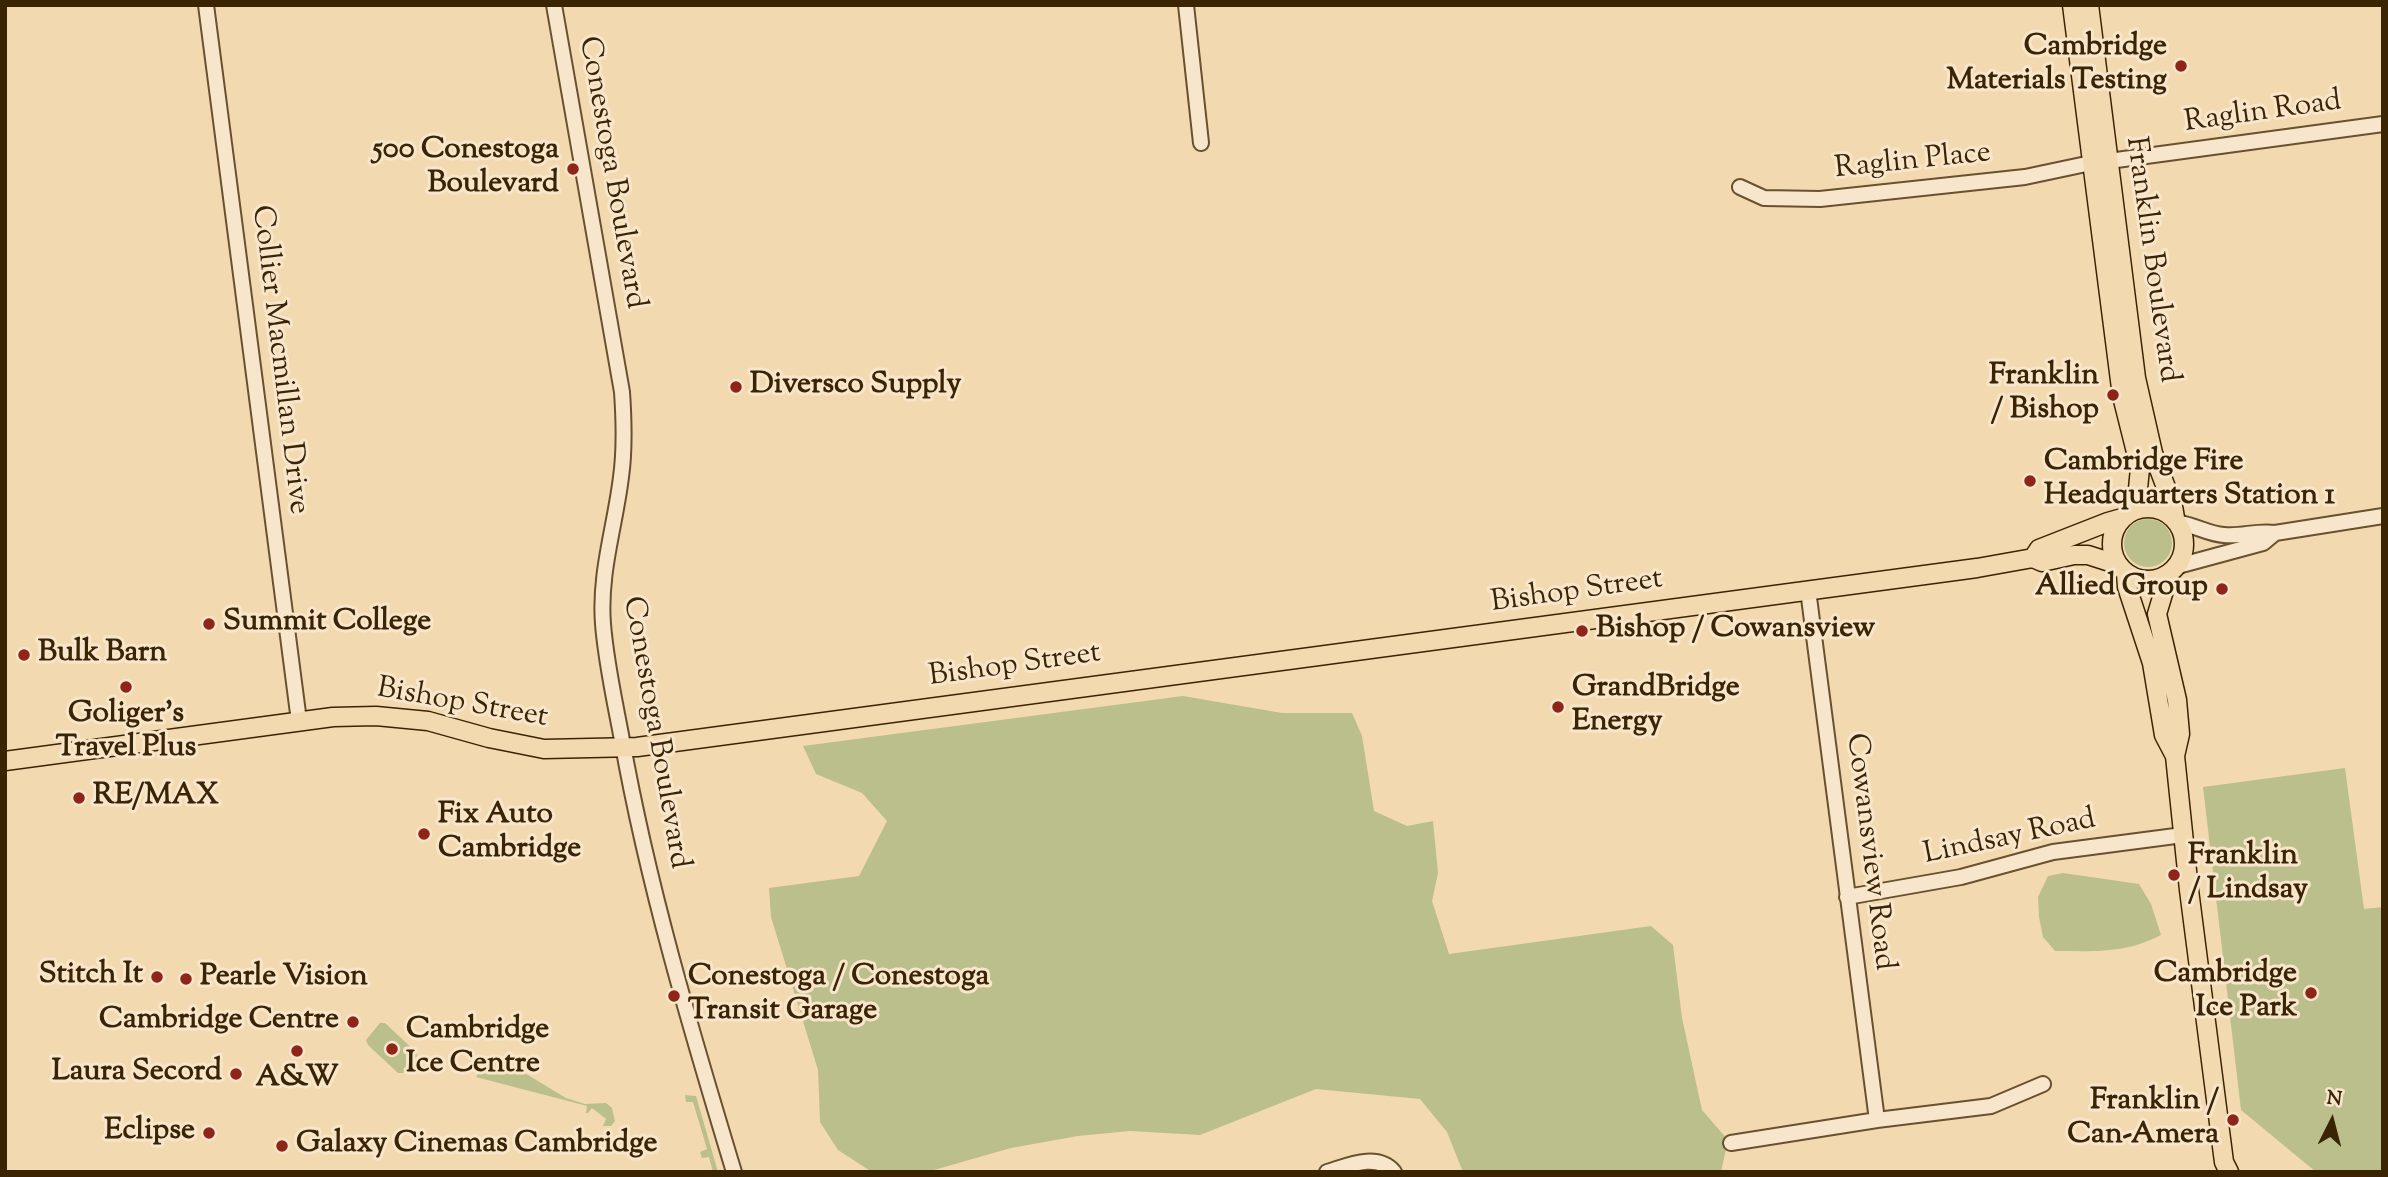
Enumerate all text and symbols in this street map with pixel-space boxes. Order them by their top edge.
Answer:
place label: Cambridge Materials Testing [1946,31,2167,102]
street label: Conestoga Boulevard [568,34,652,312]
marker: Cambridge Materials Testing [2173,58,2189,74]
street label: Raglin Road [2182,85,2344,143]
place label: 500 Conestoga Boulevard [373,134,559,204]
street label: Franklin Boulevard [2115,135,2185,385]
street label: Raglin Place [1833,137,1993,189]
marker: 500 Conestoga Boulevard [565,161,581,177]
street label: Collier Macmillan Drive [241,203,315,517]
place label: Franklin / Bishop [1989,360,2099,430]
place label: Diversco Supply [750,369,961,405]
marker: Diversco Supply [728,379,744,395]
marker: Franklin / Bishop [2105,387,2121,403]
place label: Cambridge Fire Headquarters Station 1 [2044,446,2335,516]
marker: Cambridge Fire Headquarters Station 1 [2022,473,2038,489]
street label: Bishop Street [1489,563,1665,623]
place label: Allied Group [2035,571,2208,607]
marker: Allied Group [2214,581,2230,597]
street label: Conestoga Boulevard [612,594,696,872]
place label: Summit College [223,606,431,642]
place label: Bishop / Cowansview [1596,613,1875,649]
marker: Summit College [201,616,217,632]
marker: Bishop / Cowansview [1574,623,1590,639]
place label: Bulk Barn [38,637,167,673]
street label: Bishop Street [927,637,1103,697]
marker: Bulk Barn [16,647,32,663]
street label: Bishop Street [374,672,550,738]
place label: GrandBridge Energy [1572,672,1740,742]
marker: Goliger's Travel Plus [118,679,134,695]
place label: Goliger's Travel Plus [56,698,196,768]
marker: GrandBridge Energy [1550,699,1566,715]
street label: Cowansview Road [1836,731,1900,973]
place label: RE/MAX [93,780,219,816]
marker: RE/MAX [71,790,87,806]
place label: Fix Auto Cambridge [438,799,581,870]
street label: Lindsay Road [1921,803,2099,875]
marker: Fix Auto Cambridge [416,826,432,842]
place label: Franklin / Lindsay [2188,840,2308,910]
marker: Franklin / Lindsay [2166,867,2182,883]
place label: Cambridge Ice Park [2154,958,2297,1028]
place label: Stitch It [39,959,143,995]
place label: Pearle Vision [200,961,368,997]
place label: Conestoga / Conestoga Transit Garage [688,961,989,1032]
marker: Stitch It [149,969,165,985]
marker: Pearle Vision [178,971,194,987]
marker: Cambridge Ice Park [2303,985,2319,1001]
marker: Conestoga / Conestoga Transit Garage [666,988,682,1004]
place label: Cambridge Centre [99,1004,339,1040]
marker: Cambridge Centre [345,1014,361,1030]
place label: Cambridge Ice Centre [406,1014,549,1084]
marker: Cambridge Ice Centre [384,1041,400,1057]
marker: A&W [289,1043,305,1059]
place label: Laura Secord [52,1056,222,1092]
place label: A&W [256,1062,338,1098]
marker: Laura Secord [228,1066,244,1082]
place label: Franklin / Can-Amera [2067,1085,2219,1156]
text: N [2325,1085,2343,1114]
north arrow [2297,1086,2367,1156]
marker: Franklin / Can-Amera [2225,1112,2241,1128]
place label: Eclipse [104,1115,195,1151]
marker: Eclipse [201,1125,217,1141]
place label: Galaxy Cinemas Cambridge [296,1128,657,1164]
marker: Galaxy Cinemas Cambridge [274,1138,290,1154]

